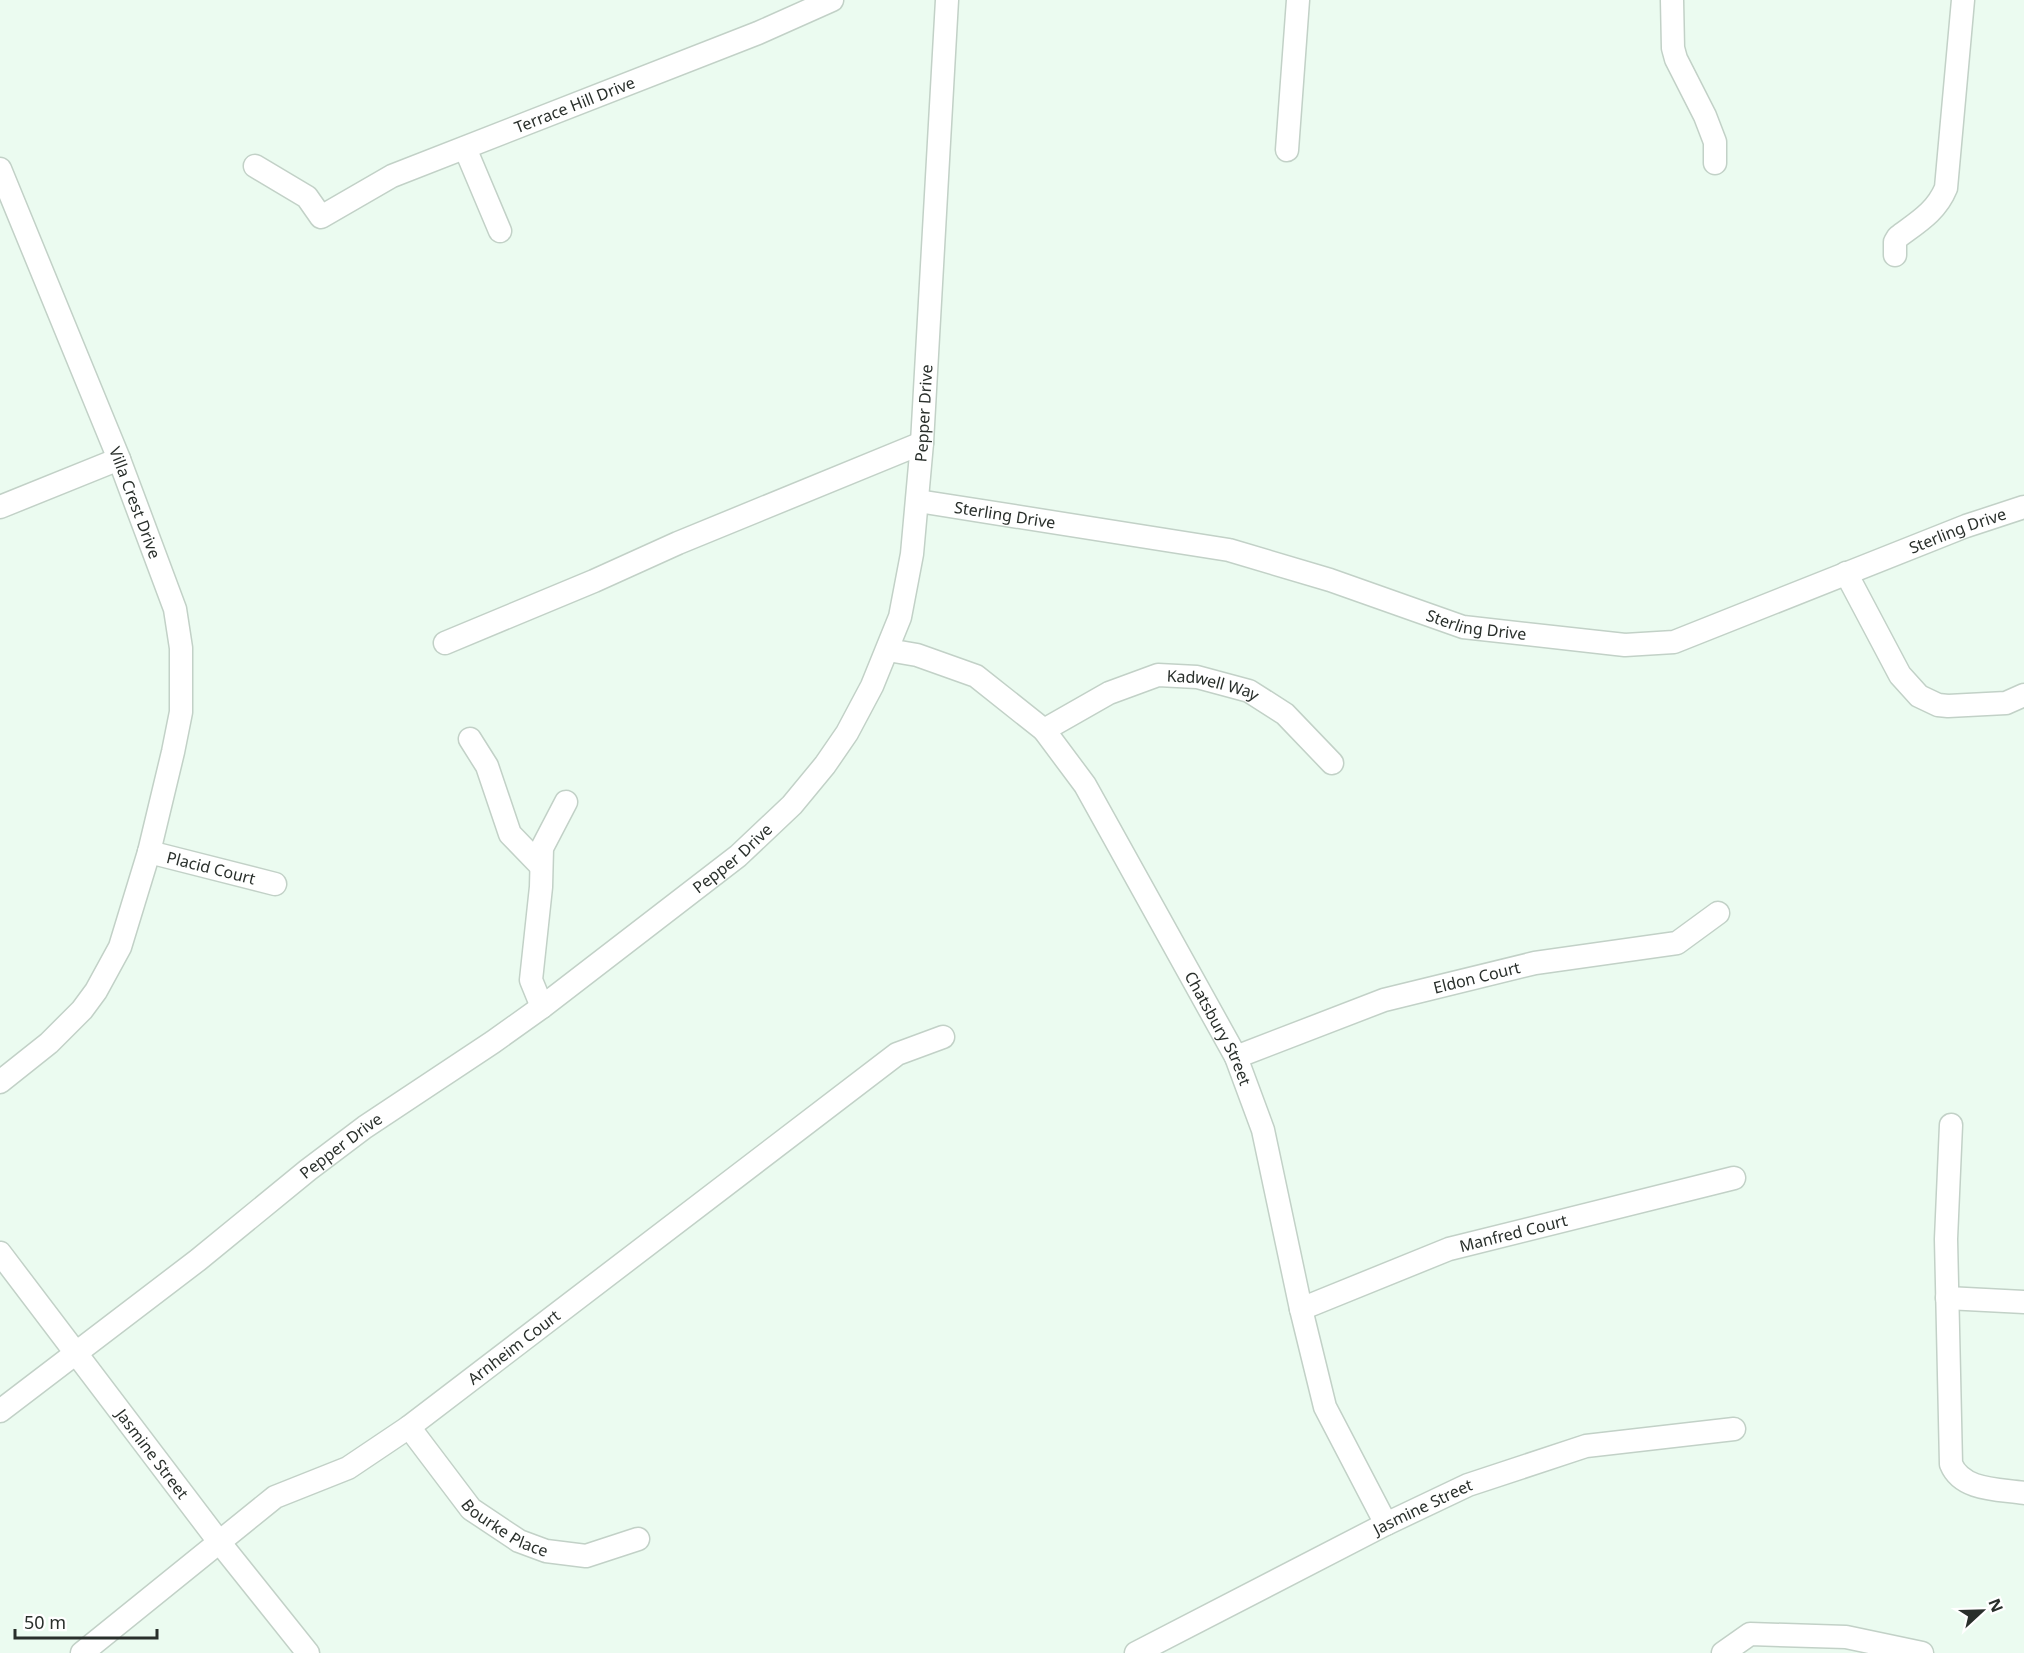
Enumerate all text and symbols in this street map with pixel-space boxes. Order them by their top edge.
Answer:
street label: Terrace Hill Drive [511,71,638,138]
street label: Pepper Drive [909,364,937,463]
street label: Villa Crest Drive [104,443,166,562]
street label: Sterling Drive [953,496,1057,534]
street label: Sterling Drive [1906,503,2009,559]
street label: Sterling Drive [1423,604,1528,645]
street label: Kadwell Way [1166,664,1264,706]
street label: Pepper Drive [688,818,777,898]
street label: Placid Court [164,846,258,890]
street label: Eldon Court [1431,956,1523,999]
street label: Chatsbury Street [1180,967,1257,1089]
street label: Pepper Drive [295,1108,386,1184]
street label: Manfred Court [1457,1209,1570,1257]
street label: Arnheim Court [463,1304,565,1389]
street label: Jasmine Street [110,1403,194,1504]
street label: Jasmine Street [1367,1473,1475,1541]
street label: Bourke Place [456,1495,551,1562]
north arrow [1952,1581,2012,1641]
text: N [1983,1595,2009,1616]
scale bar [15,1602,158,1640]
text: 50 m [24,1610,66,1634]

